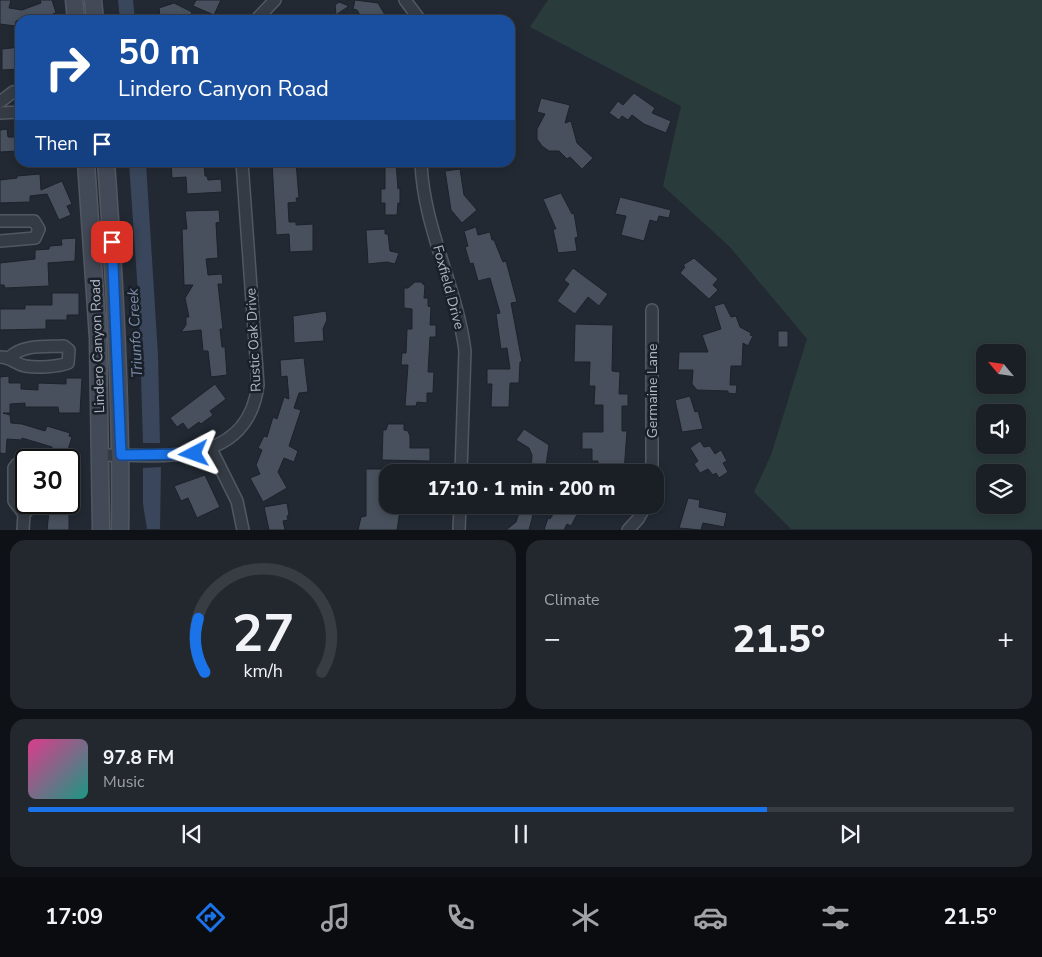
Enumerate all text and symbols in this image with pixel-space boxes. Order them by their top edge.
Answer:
text: 50 m [118,29,200,76]
icon: right [35,35,100,100]
text: Lindero Canyon Road [118,74,329,104]
icon: arrive [88,130,116,158]
text: Then [35,131,78,157]
pin [91,221,133,263]
icon: arrive [98,228,126,256]
street label: Foxfield Drive [428,243,469,331]
street label: Lindero Canyon Road [86,279,109,413]
water label: Triunfo Creek [123,287,147,378]
street label: Rustic Oak Drive [241,288,266,392]
street label: Germaine Lane [643,344,662,438]
north arrow [976,344,1026,394]
map controls [976,344,1026,514]
button: sound [976,404,1026,454]
position arrow [167,427,219,479]
speed limit sign: 30 [15,449,80,514]
button: layers [976,464,1026,514]
text: 17:10 · 1 min · 200 m [428,476,615,502]
text: Climate [544,589,599,611]
text: 27 [232,598,294,669]
text: 21.5° [733,614,825,665]
text: − [544,620,561,658]
text: + [997,620,1014,658]
text: km/h [243,659,283,683]
text: 97.8 FM [103,745,174,771]
text: Music [103,771,144,793]
icon: previous [178,820,206,848]
icon: pause [507,820,535,848]
icon: next [836,820,864,848]
icon: directions [193,900,228,935]
icon: music [318,900,353,935]
icon: phone [443,900,478,935]
icon: climate [568,900,603,935]
icon: car [693,900,728,935]
icon: filters [818,900,853,935]
text: 17:09 [45,902,103,932]
text: 21.5° [944,902,997,932]

